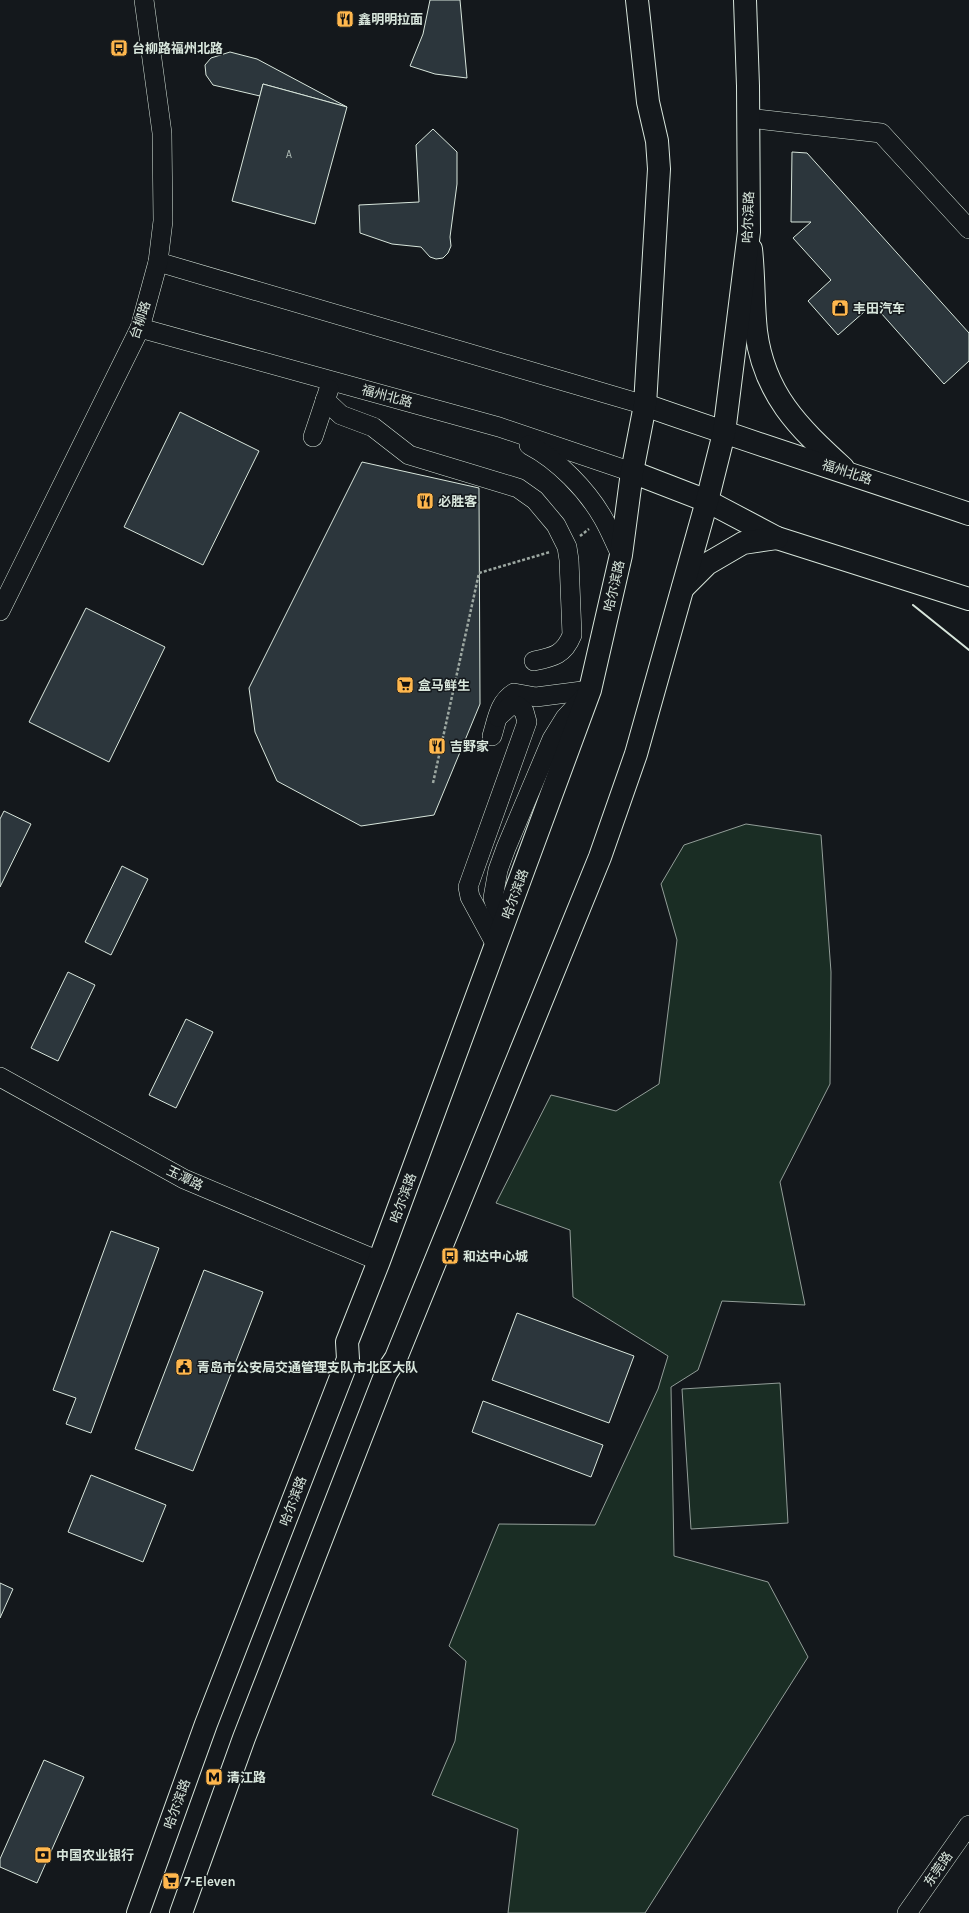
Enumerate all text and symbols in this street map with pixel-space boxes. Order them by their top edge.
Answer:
restaurant icon: 鑫明明拉面 [335,9,355,29]
place label: 鑫明明拉面 [358,12,423,27]
bus stop icon: 台柳路福州北路 [109,38,129,58]
place label: 台柳路福州北路 [132,41,223,56]
house number: A [286,148,293,161]
street label: 哈尔滨路 [740,191,756,243]
shop icon: 丰田汽车 [830,298,850,318]
street label: 台柳路 [127,299,153,341]
place label: 丰田汽车 [853,301,905,316]
street label: 福州北路 [360,382,414,410]
street label: 福州北路 [820,457,874,487]
restaurant icon: 必胜客 [415,491,435,511]
place label: 必胜客 [438,494,477,509]
street label: 哈尔滨路 [601,559,627,613]
supermarket icon: 盒马鲜生 [395,675,415,695]
place label: 盒马鲜生 [418,678,470,693]
restaurant icon: 吉野家 [427,736,447,756]
place label: 吉野家 [450,739,489,754]
street label: 哈尔滨路 [499,867,531,921]
street label: 玉潭路 [164,1163,206,1193]
street label: 哈尔滨路 [387,1171,419,1225]
bus stop icon: 和达中心城 [440,1246,460,1266]
place label: 和达中心城 [463,1249,528,1264]
public building icon: 青岛市公安局交通管理支队市北区大队 [174,1357,194,1377]
place label: 青岛市公安局交通管理支队市北区大队 [197,1360,418,1375]
street label: 哈尔滨路 [277,1474,309,1528]
metro station icon: 清江路 [204,1767,224,1787]
place label: 清江路 [227,1770,266,1785]
street label: 哈尔滨路 [161,1777,193,1831]
bank icon: 中国农业银行 [33,1845,53,1865]
place label: 中国农业银行 [56,1848,134,1863]
street label: 东莞路 [921,1849,955,1889]
supermarket icon: 7-Eleven [161,1871,181,1891]
place label: 7-Eleven [184,1874,236,1889]

